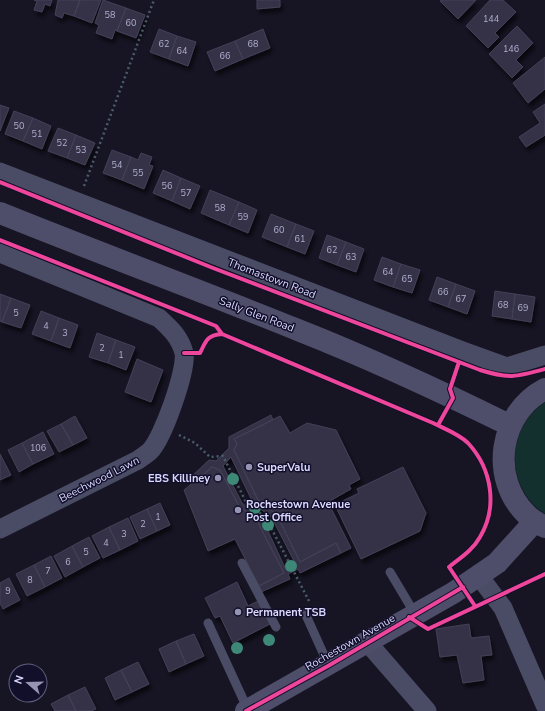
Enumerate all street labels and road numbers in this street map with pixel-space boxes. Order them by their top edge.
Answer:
street label: Thomastown Road [226,255,318,302]
street label: Sally Glen Road [217,293,296,336]
street label: Beechwood Lawn [56,453,142,506]
street label: Rochestown Avenue [303,611,398,674]

